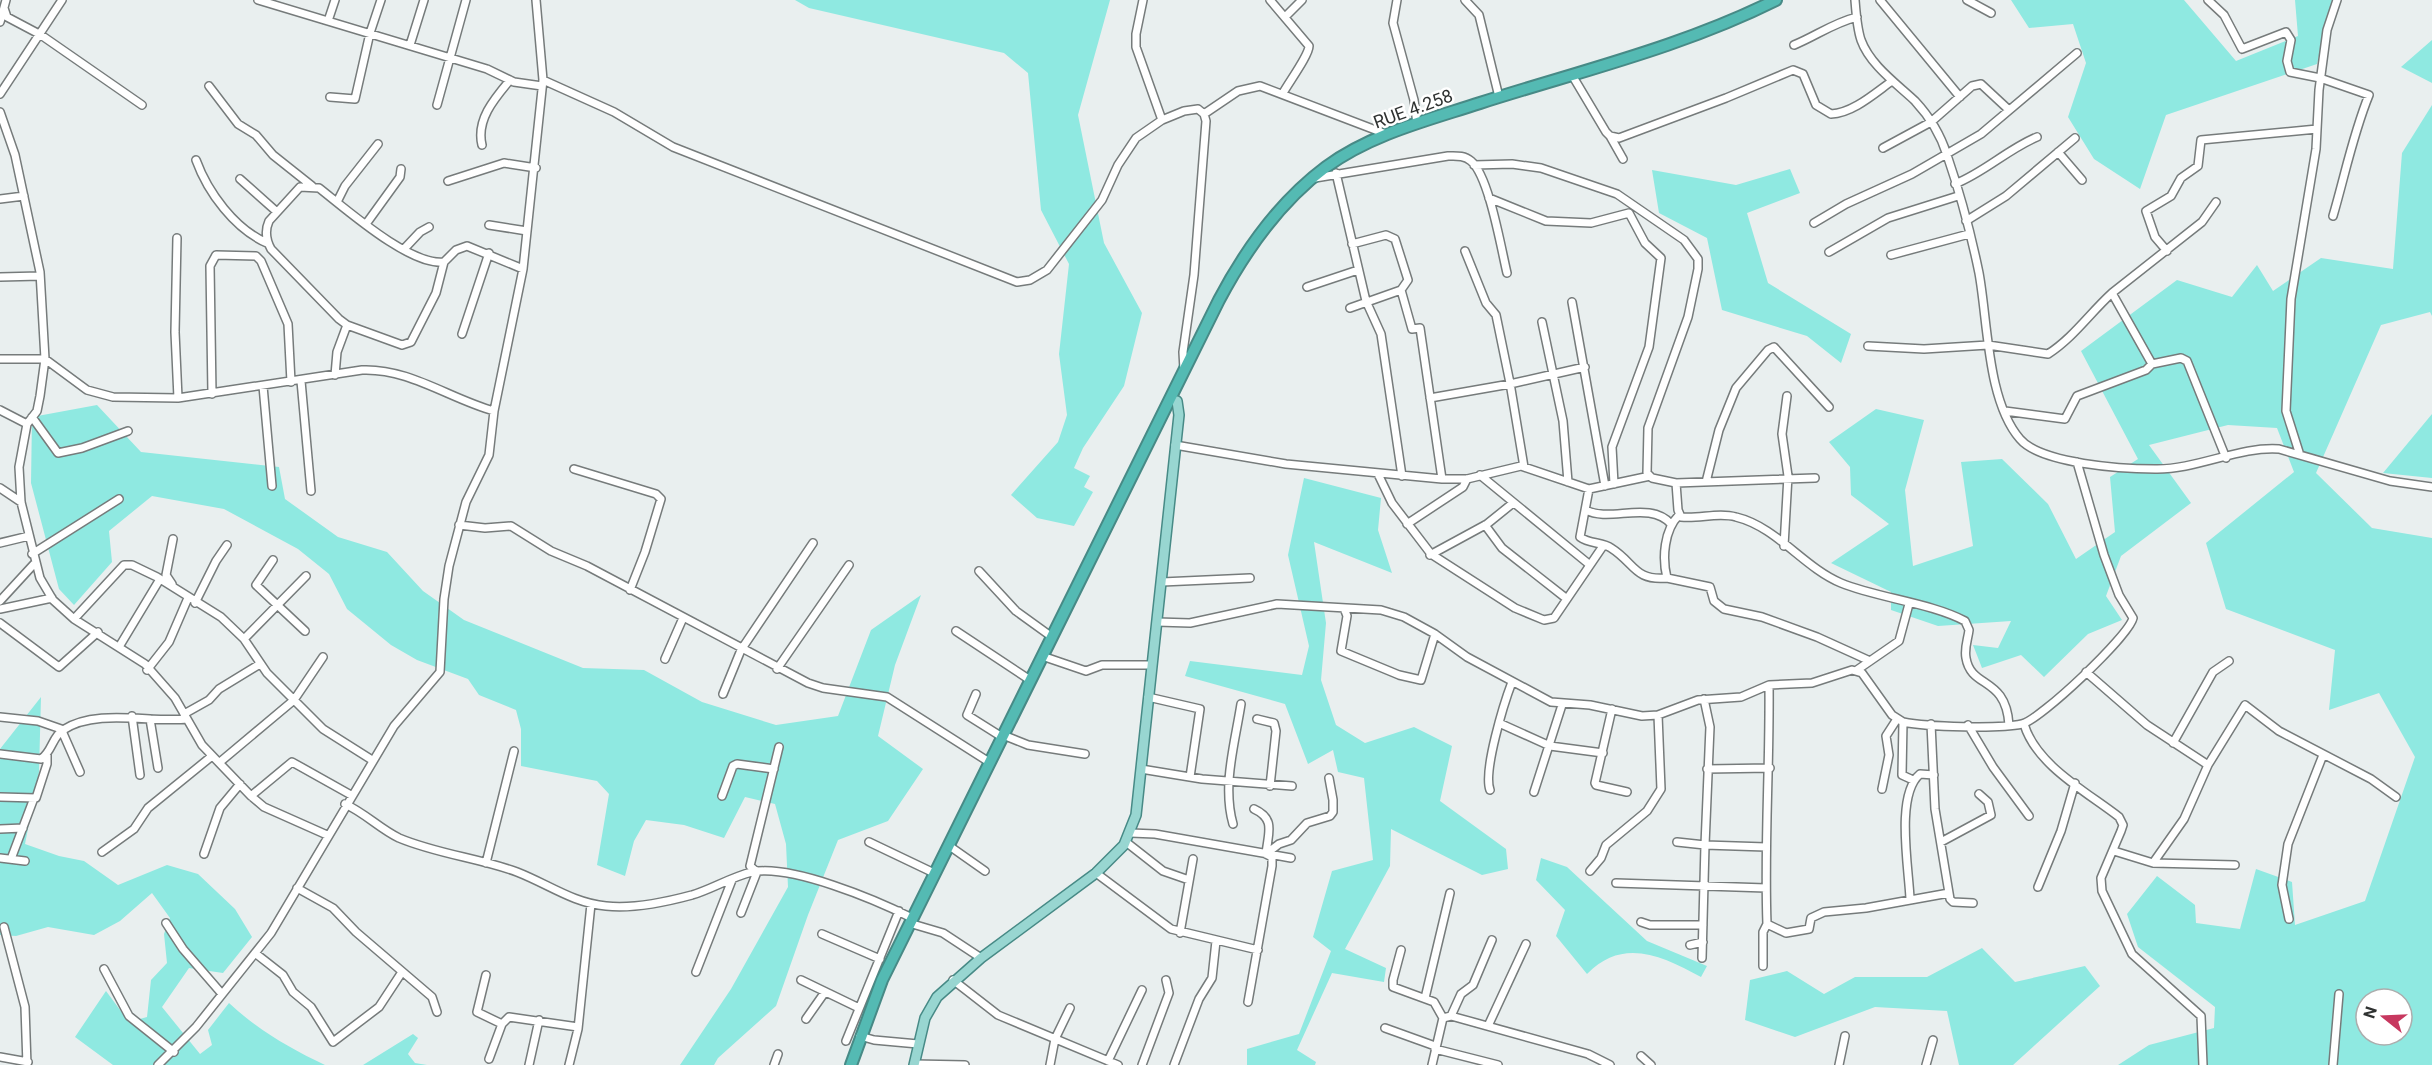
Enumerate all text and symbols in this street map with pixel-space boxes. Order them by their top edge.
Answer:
street label: RUE 4.258 [1370,85,1455,133]
north arrow [2354,987,2414,1047]
text: N [2359,1004,2381,1021]

